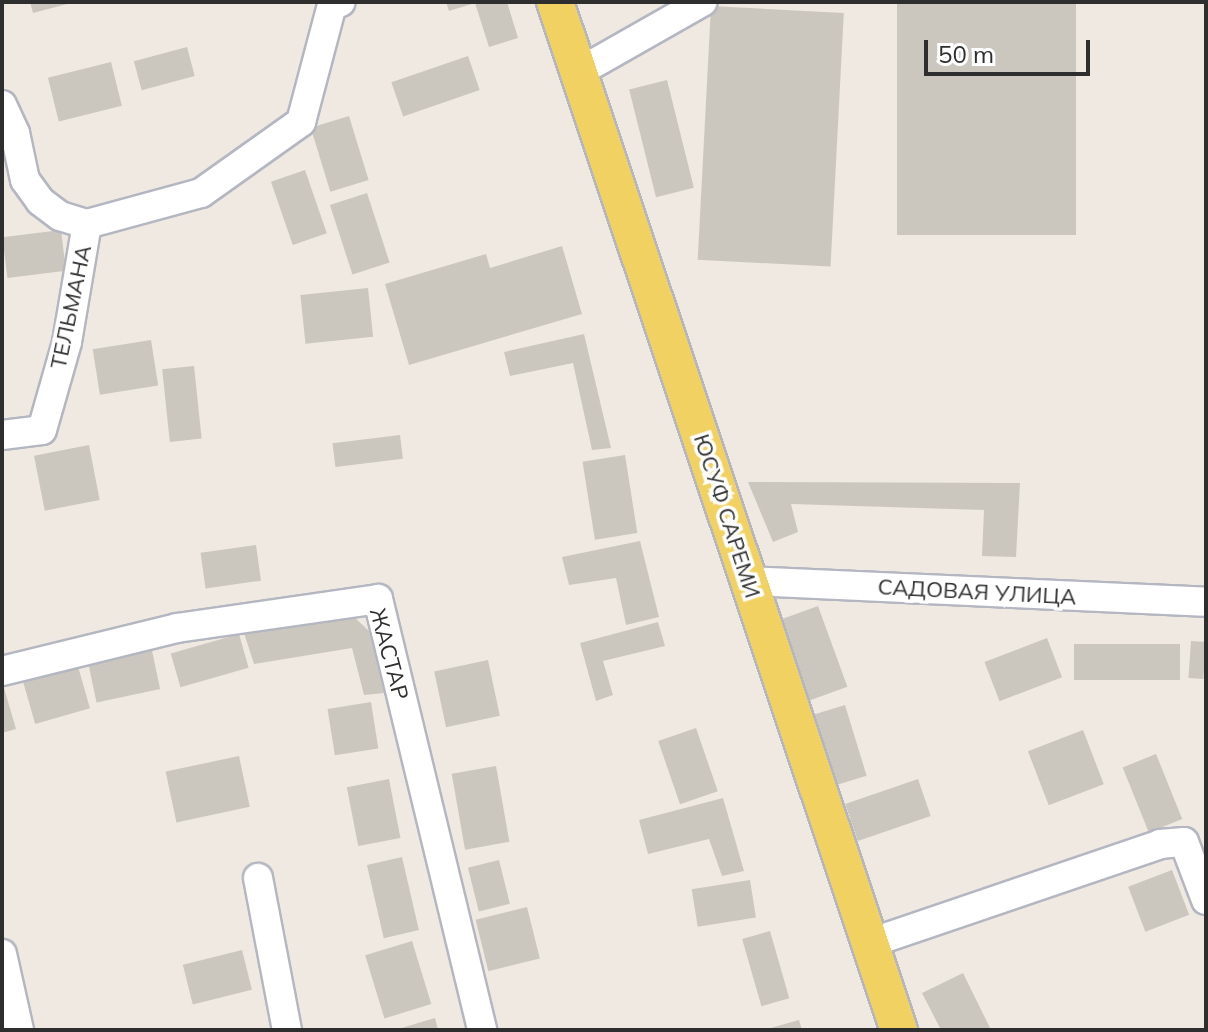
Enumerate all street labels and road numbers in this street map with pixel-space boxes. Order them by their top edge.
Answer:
street label: ТЕЛЬМАНА [45,243,97,371]
street label: ЮСУФ САРЕМИ [688,431,766,601]
street label: САДОВАЯ УЛИЦА [877,574,1077,610]
street label: ЖАСТАР [364,605,414,703]

